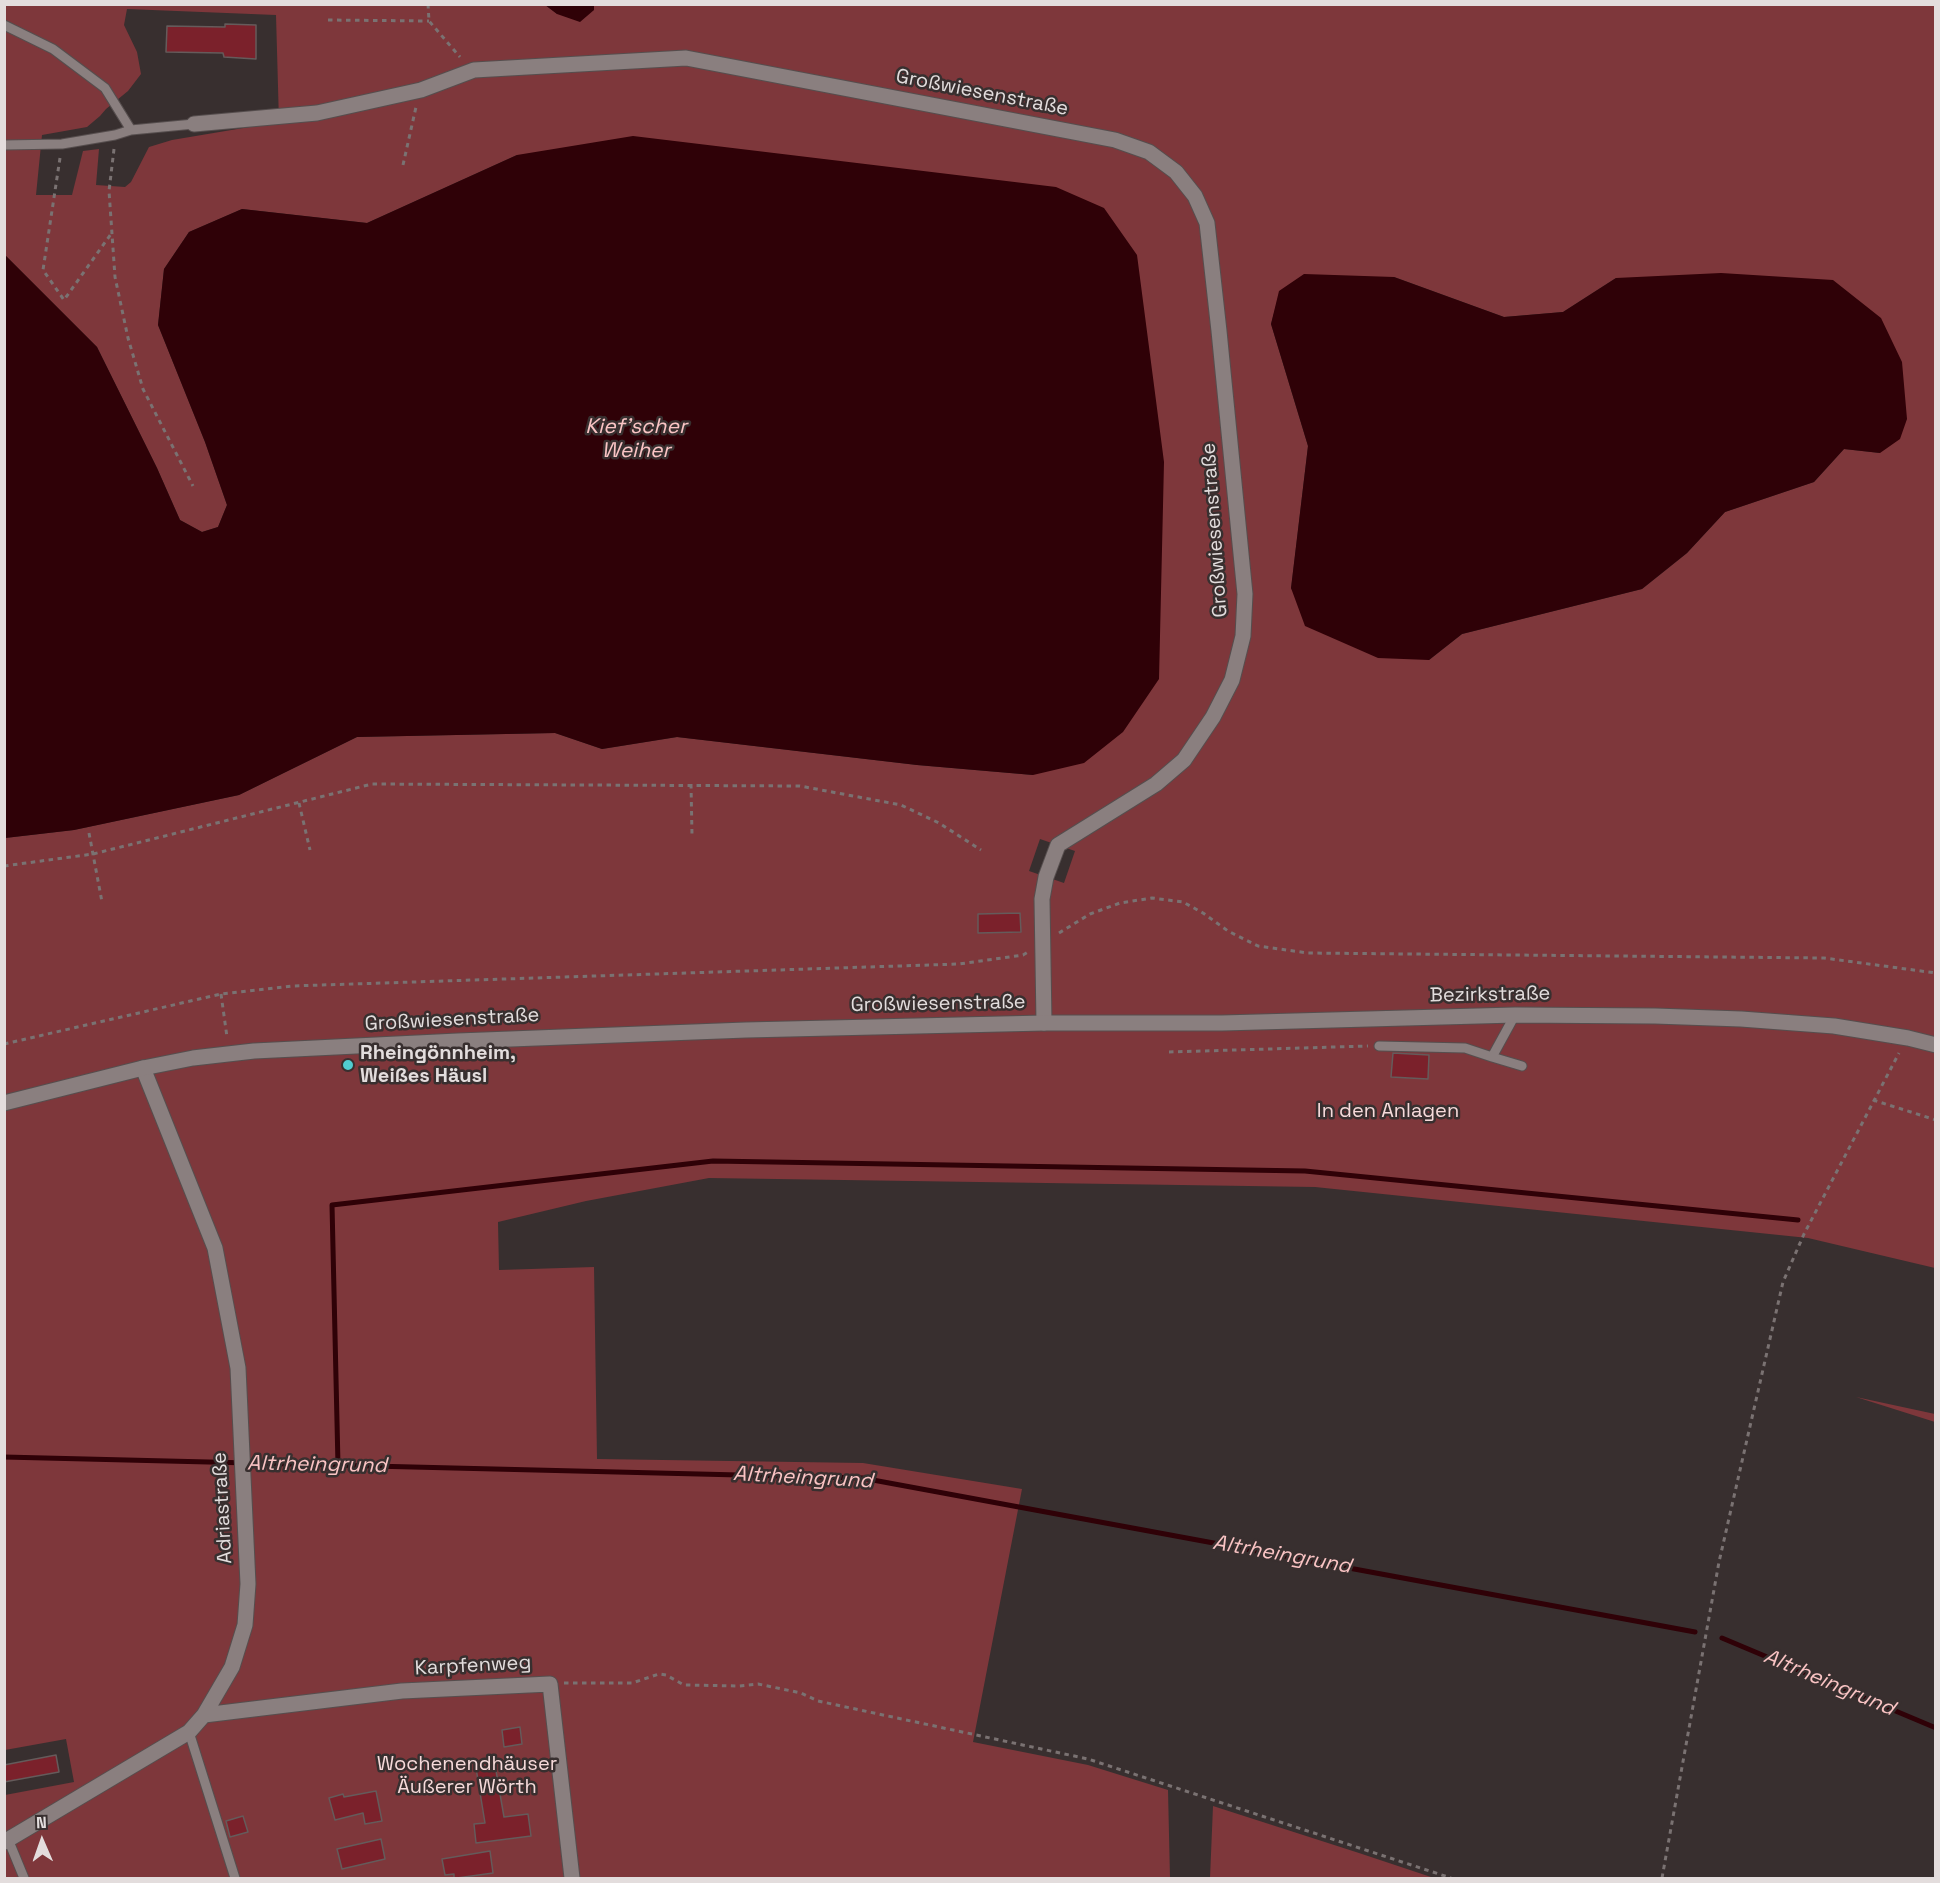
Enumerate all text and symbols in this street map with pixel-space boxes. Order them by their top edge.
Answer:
street label: Großwiesenstraße [894,65,1070,121]
water label: Kief'scher Weiher [585,414,687,464]
street label: Großwiesenstraße [1197,442,1233,618]
street label: Bezirkstraße [1429,982,1551,1008]
street label: Großwiesenstraße [850,990,1026,1018]
street label: Großwiesenstraße [364,1003,540,1037]
place label: Rheingönnheim, Weißes Häusl [360,1042,516,1089]
marker: Rheingönnheim, Weißes Häusl [341,1058,355,1072]
park label: In den Anlagen [1317,1100,1459,1124]
street label: Adriastraße [208,1451,238,1565]
water label: Altrheingrund [247,1451,387,1479]
water label: Altrheingrund [732,1462,874,1494]
water label: Altrheingrund [1211,1530,1353,1580]
water label: Altrheingrund [1760,1644,1898,1722]
street label: Karpfenweg [414,1651,532,1681]
park label: Wochenendhäuser Äußerer Wörth [377,1753,557,1800]
north arrow [12,1811,72,1871]
text: N [36,1812,47,1833]

